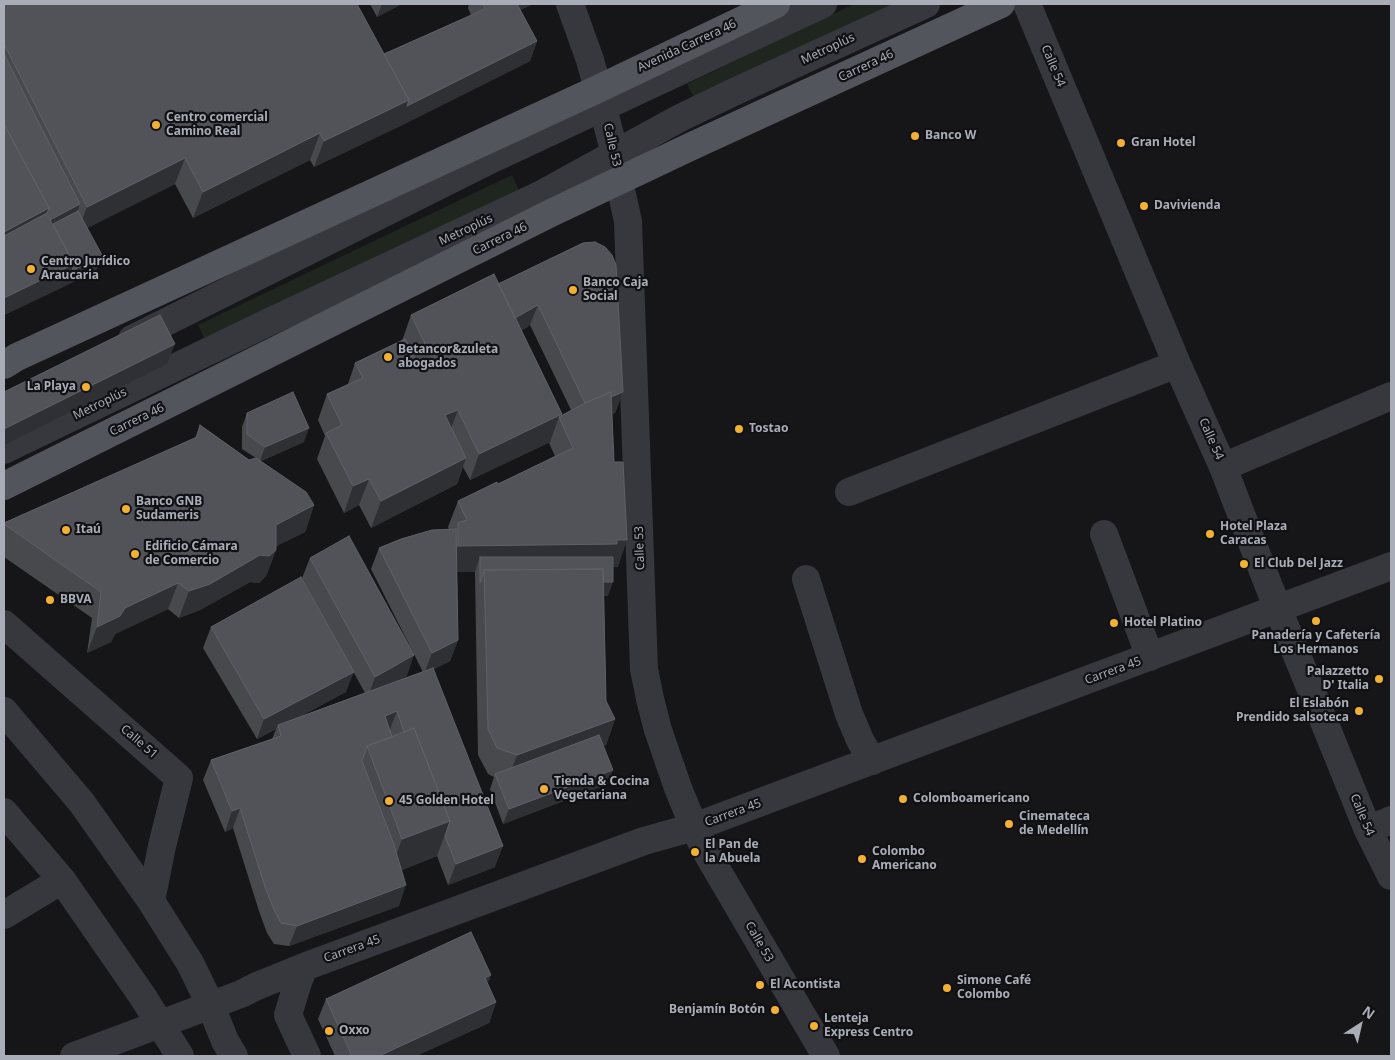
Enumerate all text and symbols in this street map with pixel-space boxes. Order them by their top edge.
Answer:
street label: Avenida Carrera 46 [635,17,739,75]
street label: Metroplús [799,30,857,68]
street label: Calle 54 [1038,43,1068,89]
street label: Carrera 46 [836,47,896,85]
place label: Centro comercial Camino Real [166,111,268,139]
marker: Centro comercial Camino Real [150,119,162,131]
street label: Calle 53 [600,122,624,168]
place label: Banco W [925,129,976,143]
marker: Banco W [909,130,921,142]
place label: Gran Hotel [1131,136,1196,150]
marker: Gran Hotel [1115,137,1127,149]
place label: Davivienda [1154,199,1221,213]
marker: Davivienda [1138,200,1150,212]
street label: Metroplús [437,211,495,249]
street label: Carrera 46 [470,220,530,258]
place label: Centro Jurídico Araucaria [41,255,130,283]
marker: Centro Jurídico Araucaria [25,263,37,275]
place label: Banco Caja Social [583,276,648,304]
marker: Banco Caja Social [567,284,579,296]
place label: Betancor&zuleta abogados [398,343,498,371]
marker: Betancor&zuleta abogados [382,351,394,363]
place label: La Playa [27,380,76,394]
marker: La Playa [80,381,92,393]
street label: Metroplús [71,385,129,423]
street label: Carrera 46 [107,401,167,439]
street label: Calle 54 [1195,416,1227,462]
place label: Tostao [749,422,789,436]
marker: Tostao [733,423,745,435]
place label: Banco GNB Sudameris [136,495,202,523]
marker: Banco GNB Sudameris [120,503,132,515]
place label: Hotel Plaza Caracas [1220,520,1287,548]
place label: Itaú [76,523,101,537]
marker: Itaú [60,524,72,536]
street label: Calle 53 [632,526,648,570]
marker: Hotel Plaza Caracas [1204,528,1216,540]
place label: Edificio Cámara de Comercio [145,540,238,568]
marker: Edificio Cámara de Comercio [129,548,141,560]
place label: El Club Del Jazz [1254,557,1343,571]
marker: El Club Del Jazz [1238,558,1250,570]
place label: BBVA [60,593,92,607]
marker: BBVA [44,594,56,606]
marker: Panadería y Cafetería Los Hermanos [1310,615,1322,627]
place label: Hotel Platino [1124,616,1202,630]
marker: Hotel Platino [1108,617,1120,629]
place label: Panadería y Cafetería Los Hermanos [1252,629,1380,657]
street label: Carrera 45 [1083,654,1143,688]
place label: Palazzetto D' Italia [1307,665,1369,693]
marker: Palazzetto D' Italia [1373,673,1385,685]
place label: El Eslabón Prendido salsoteca [1236,697,1349,725]
marker: El Eslabón Prendido salsoteca [1353,705,1365,717]
street label: Calle 51 [118,722,160,762]
place label: Tienda & Cocina Vegetariana [554,775,649,803]
marker: Tienda & Cocina Vegetariana [538,783,550,795]
place label: Colomboamericano [913,792,1030,806]
street label: Calle 54 [1347,792,1377,838]
marker: Colomboamericano [897,793,909,805]
place label: 45 Golden Hotel [399,794,494,808]
marker: 45 Golden Hotel [383,795,395,807]
street label: Carrera 45 [703,796,763,830]
place label: Cinemateca de Medellín [1019,810,1090,838]
marker: Cinemateca de Medellín [1003,818,1015,830]
place label: El Pan de la Abuela [705,838,760,866]
place label: Colombo Americano [872,845,937,873]
marker: El Pan de la Abuela [689,846,701,858]
marker: Colombo Americano [856,853,868,865]
street label: Calle 53 [742,919,776,965]
street label: Carrera 45 [322,932,382,966]
place label: Simone Café Colombo [957,974,1031,1002]
place label: El Acontista [770,978,840,992]
marker: El Acontista [754,979,766,991]
marker: Simone Café Colombo [941,982,953,994]
north arrow [1335,1000,1385,1050]
text: N [1359,1001,1379,1023]
place label: Benjamín Botón [669,1003,765,1017]
marker: Benjamín Botón [769,1004,781,1016]
place label: Lenteja Express Centro [824,1012,913,1040]
marker: Lenteja Express Centro [808,1020,820,1032]
place label: Oxxo [339,1024,370,1038]
marker: Oxxo [323,1025,335,1037]

